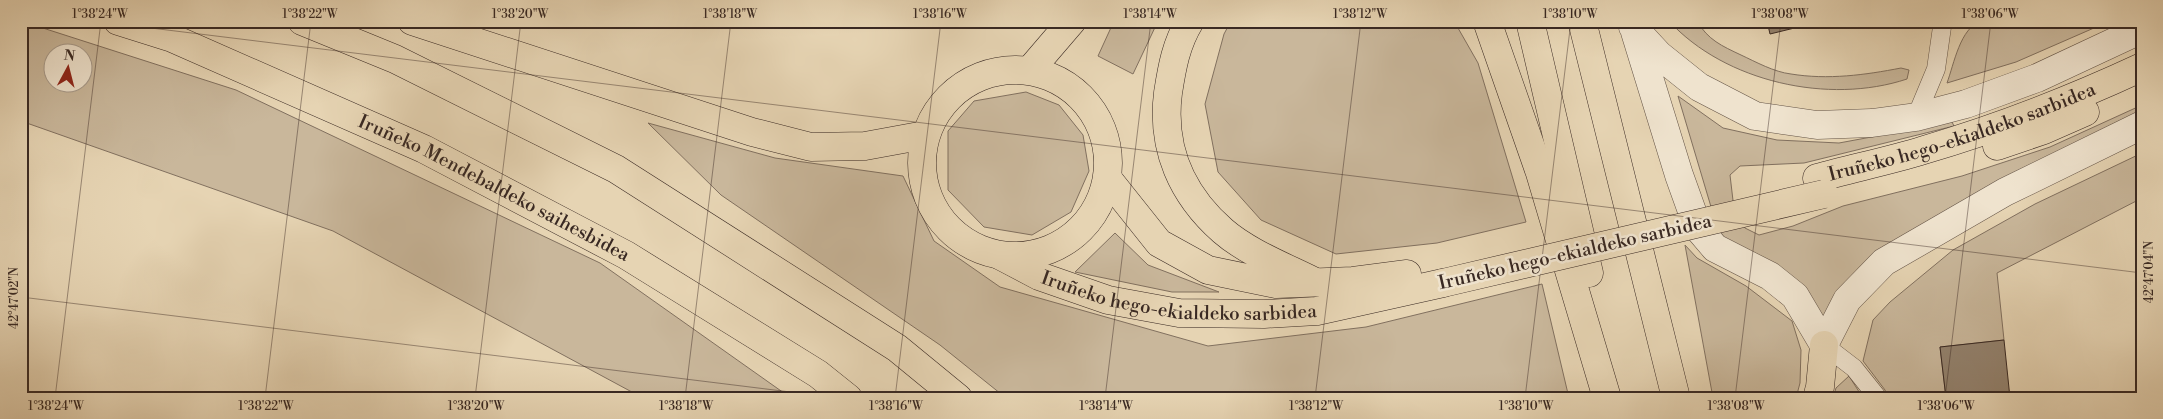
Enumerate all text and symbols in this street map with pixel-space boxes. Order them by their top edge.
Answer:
text: 1°38'24"W [72,7,129,22]
text: 1°38'22"W [282,7,339,22]
text: 1°38'20"W [492,7,549,22]
text: 1°38'18"W [703,7,758,22]
text: 1°38'16"W [913,7,968,22]
text: 1°38'14"W [1123,7,1178,22]
text: 1°38'12"W [1333,7,1388,22]
text: 1°38'10"W [1543,7,1598,22]
text: 1°38'08"W [1751,7,1810,22]
text: 1°38'06"W [1961,7,2020,22]
north arrow [42,42,92,92]
text: N [63,46,76,66]
street label: Iruñeko hego-ekialdeko sarbidea [1826,77,2099,186]
street label: Iruñeko Mendebaldeko saihesbidea [354,109,634,267]
street label: Iruñeko hego-ekialdeko sarbidea [1436,209,1714,295]
text: 42°47'04"N [2142,241,2157,303]
street label: Iruñeko hego-ekialdeko sarbidea [1038,266,1318,326]
text: 42°47'02"N [7,267,22,329]
text: 1°38'24"W [28,399,85,414]
text: 1°38'22"W [238,399,295,414]
text: 1°38'20"W [448,399,505,414]
text: 1°38'18"W [659,399,714,414]
text: 1°38'16"W [869,399,924,414]
text: 1°38'14"W [1079,399,1134,414]
text: 1°38'12"W [1289,399,1344,414]
text: 1°38'10"W [1499,399,1554,414]
text: 1°38'08"W [1707,399,1766,414]
text: 1°38'06"W [1917,399,1976,414]

